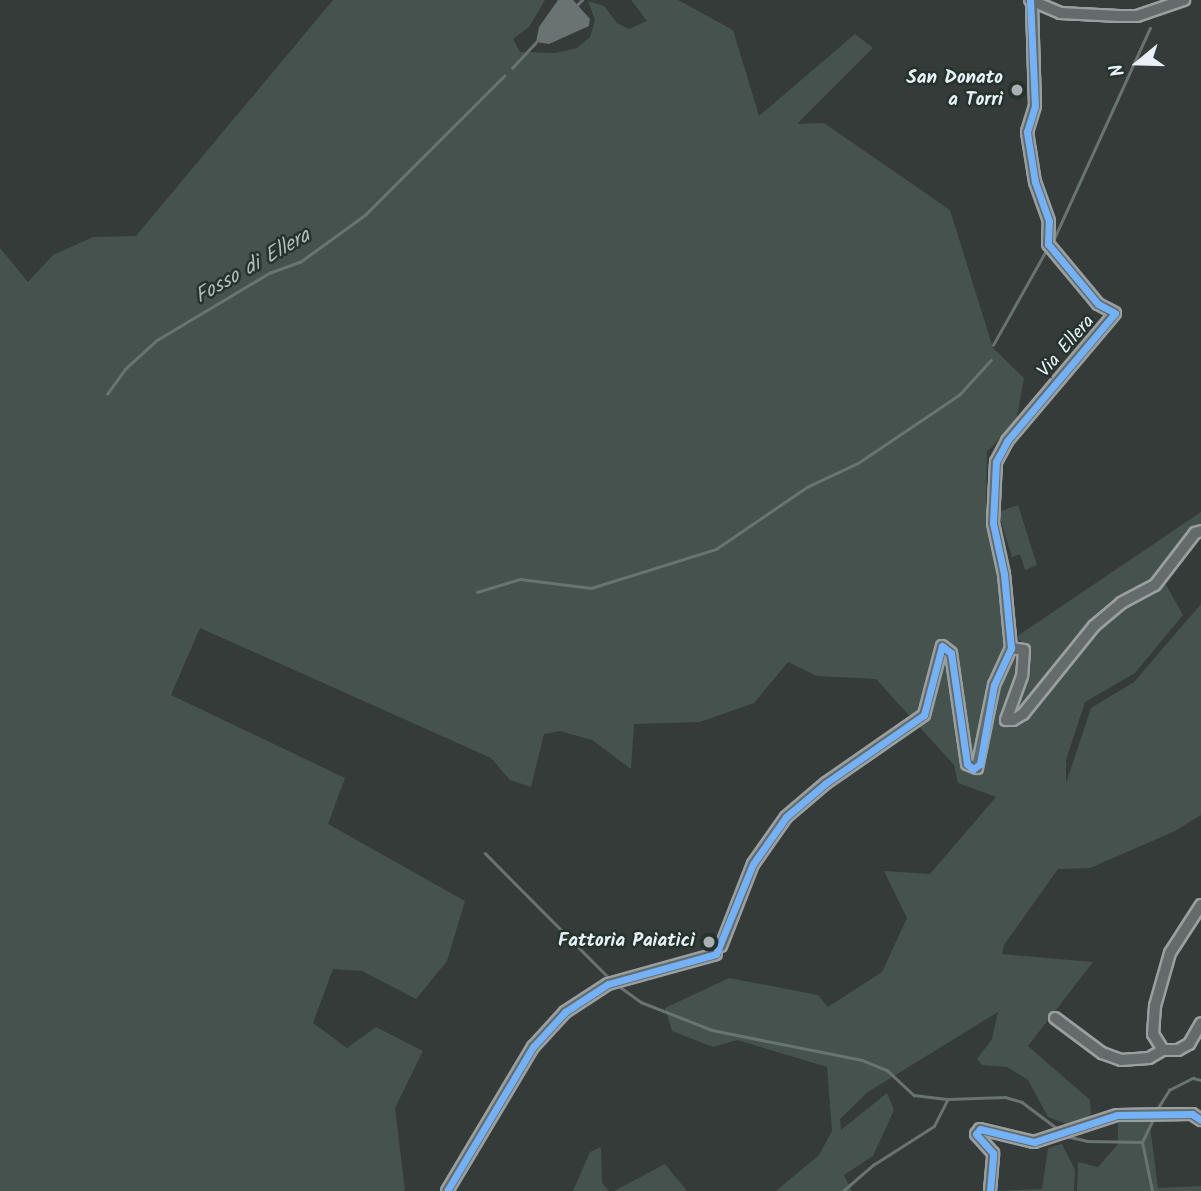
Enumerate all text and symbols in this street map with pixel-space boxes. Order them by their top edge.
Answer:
north arrow [1103,28,1173,98]
text: N [1102,59,1134,80]
place label: San Donato a Torri [906,68,1003,112]
marker: San Donato a Torri [1009,82,1025,98]
water label: Fosso di Ellera [191,224,315,310]
street label: Via Ellera [1034,311,1100,383]
place label: Fattoria Paiatici [558,931,695,953]
marker: Fattoria Paiatici [701,934,717,950]

